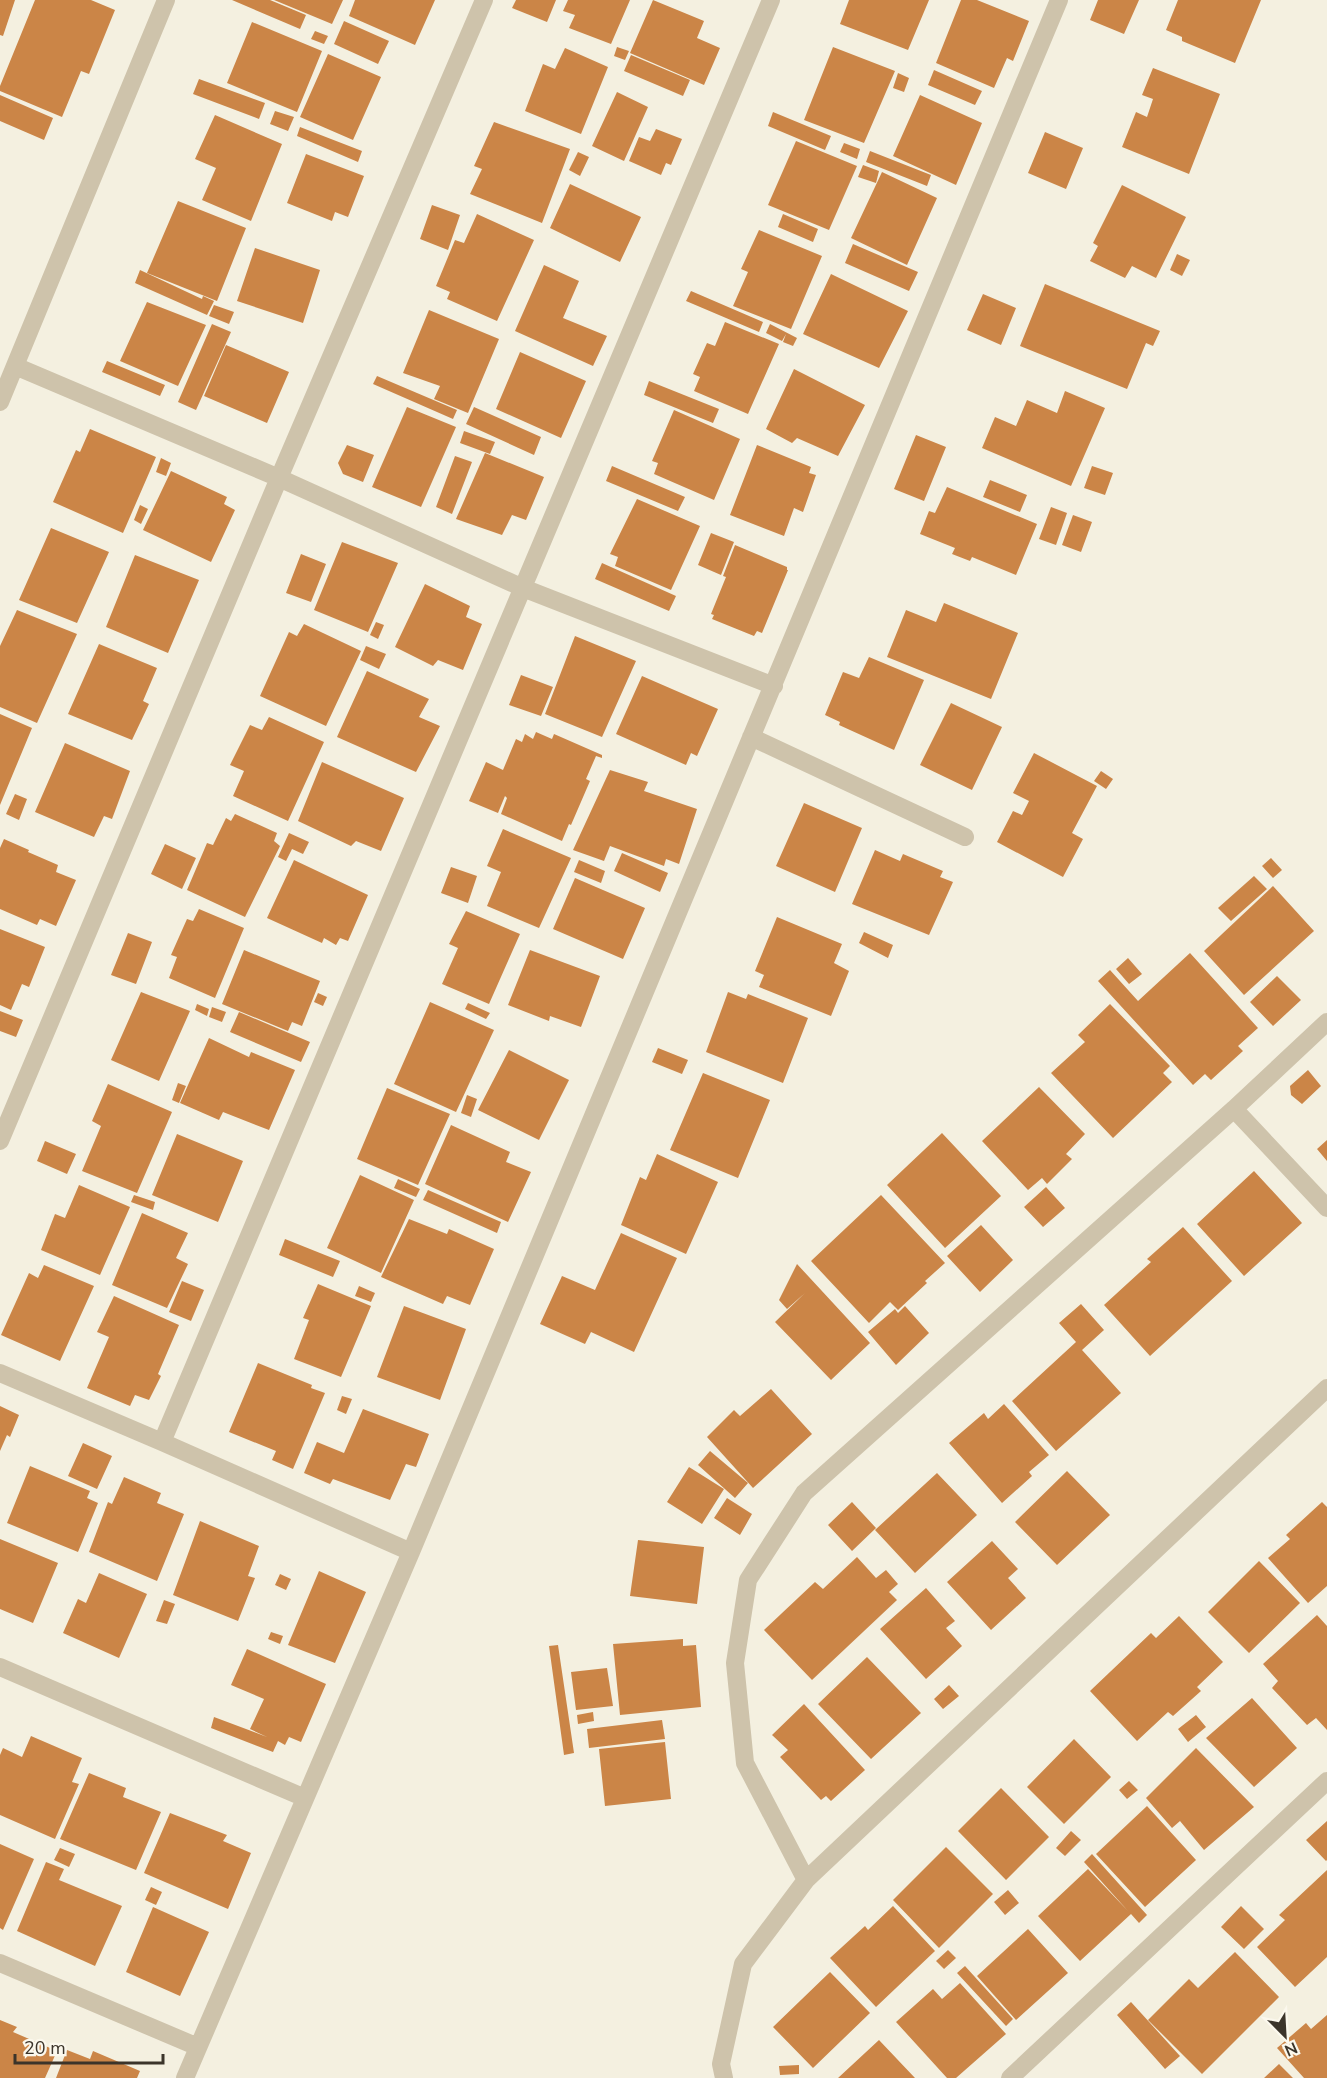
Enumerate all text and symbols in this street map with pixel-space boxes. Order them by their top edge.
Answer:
north arrow [1255,2006,1315,2066]
scale bar [15,2027,164,2065]
text: 20 m [24,2036,66,2060]
text: N [1281,2036,1301,2061]

